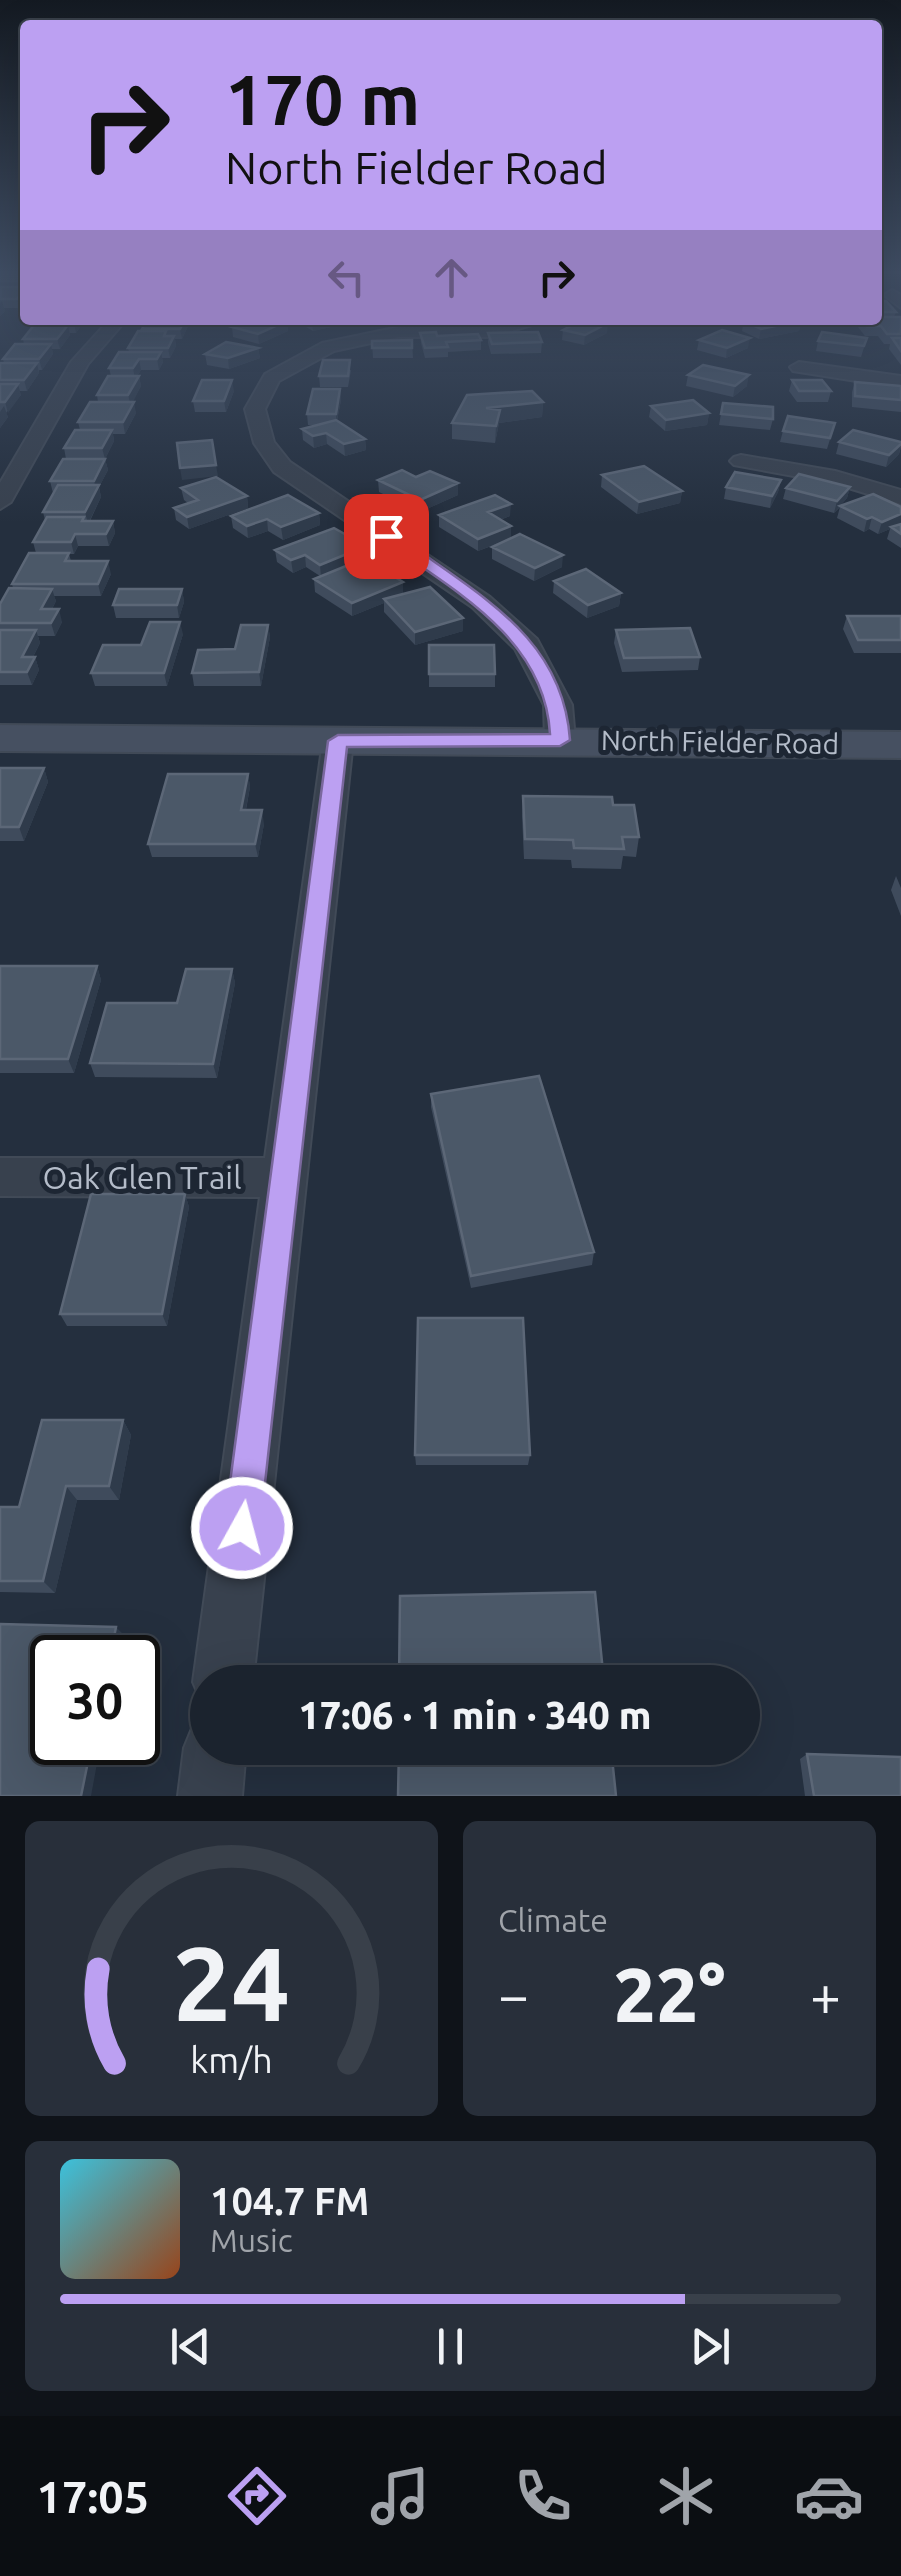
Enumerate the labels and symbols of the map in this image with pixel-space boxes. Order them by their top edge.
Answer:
pin [344,494,429,579]
street label: North Fielder Road [601,724,839,759]
street label: Oak Glen Trail [42,1159,242,1195]
position arrow [190,1476,294,1580]
speed limit sign: 30 [30,1635,160,1765]

